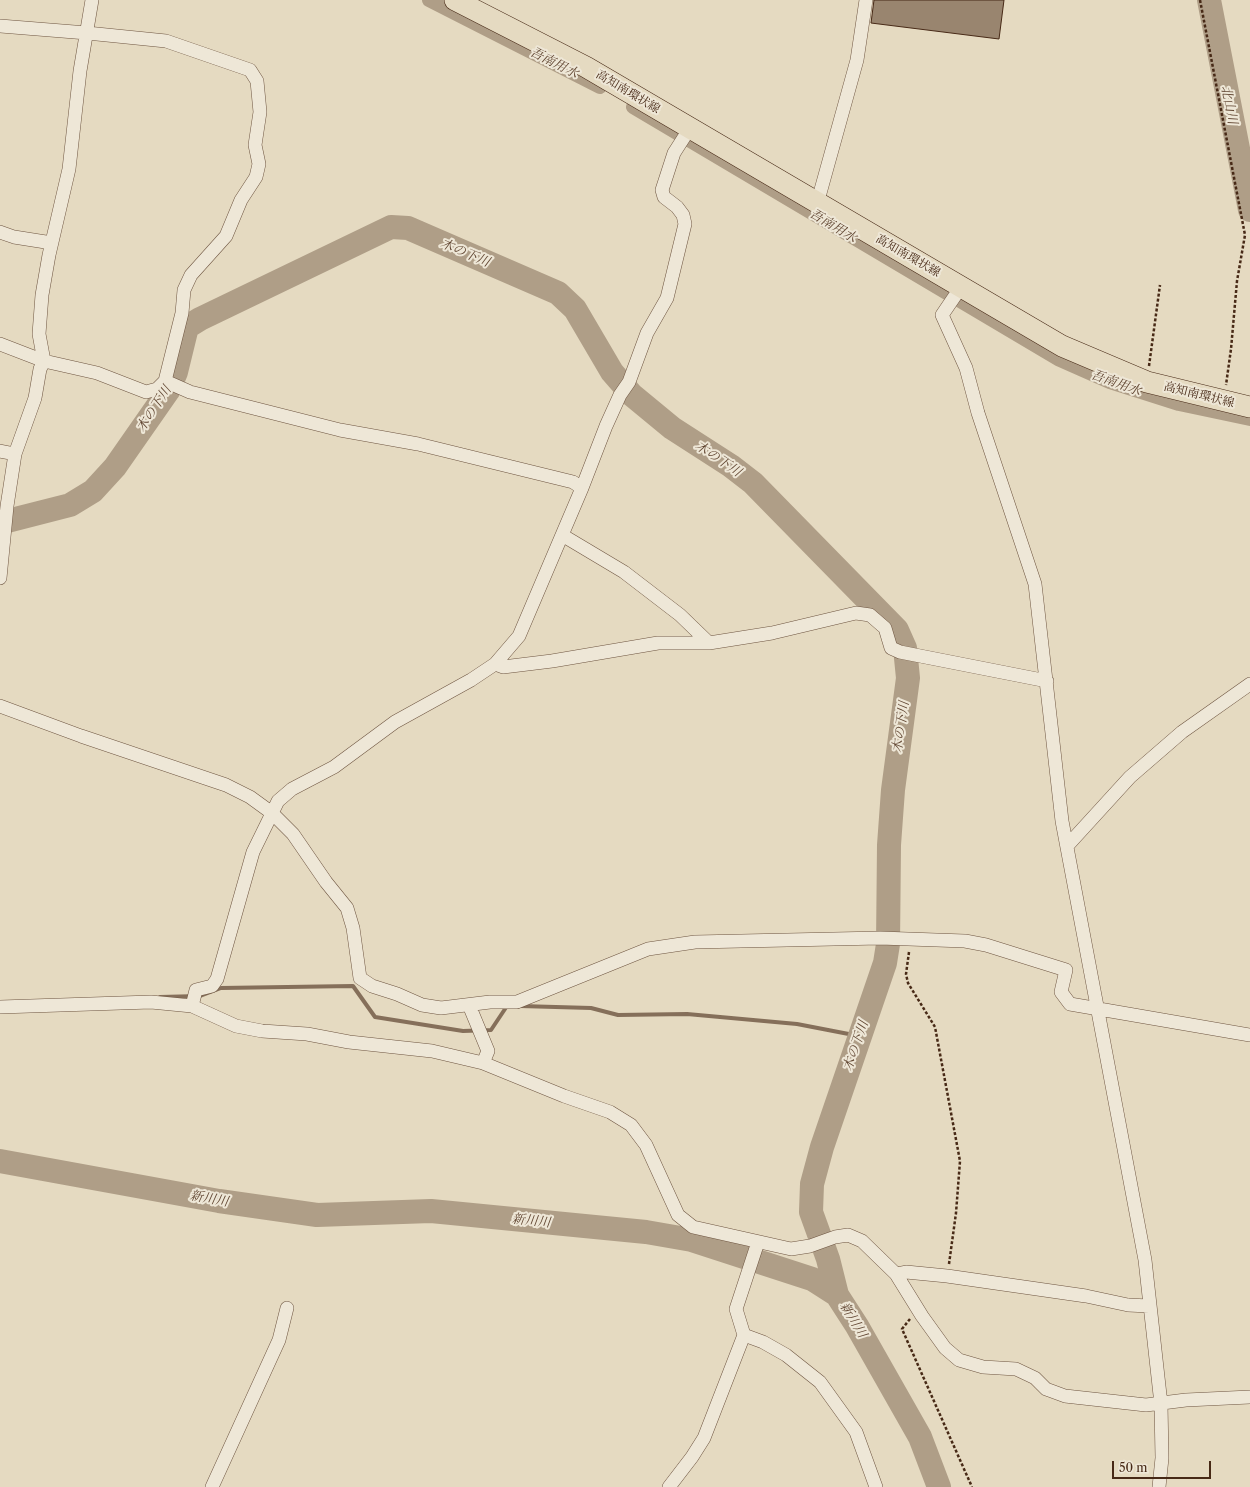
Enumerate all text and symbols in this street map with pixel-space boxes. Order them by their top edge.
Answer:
water label: 吾南用水 [527,44,581,82]
street label: 高知南環状線 [593,67,663,117]
water label: 北山川 [1218,84,1240,126]
water label: 吾南用水 [807,206,859,246]
street label: 高知南環状線 [873,232,943,280]
water label: 木の下川 [438,236,492,270]
water label: 吾南用水 [1089,367,1143,399]
street label: 高知南環状線 [1162,379,1236,411]
water label: 木の下川 [133,383,175,435]
water label: 木の下川 [692,438,744,480]
water label: 木の下川 [890,700,912,754]
water label: 木の下川 [840,1019,872,1073]
water label: 新川川 [188,1188,230,1210]
water label: 新川川 [511,1211,551,1231]
water label: 新川川 [836,1299,870,1341]
scale bar [1114,1453,1213,1479]
text: 50 m [1119,1460,1148,1475]

